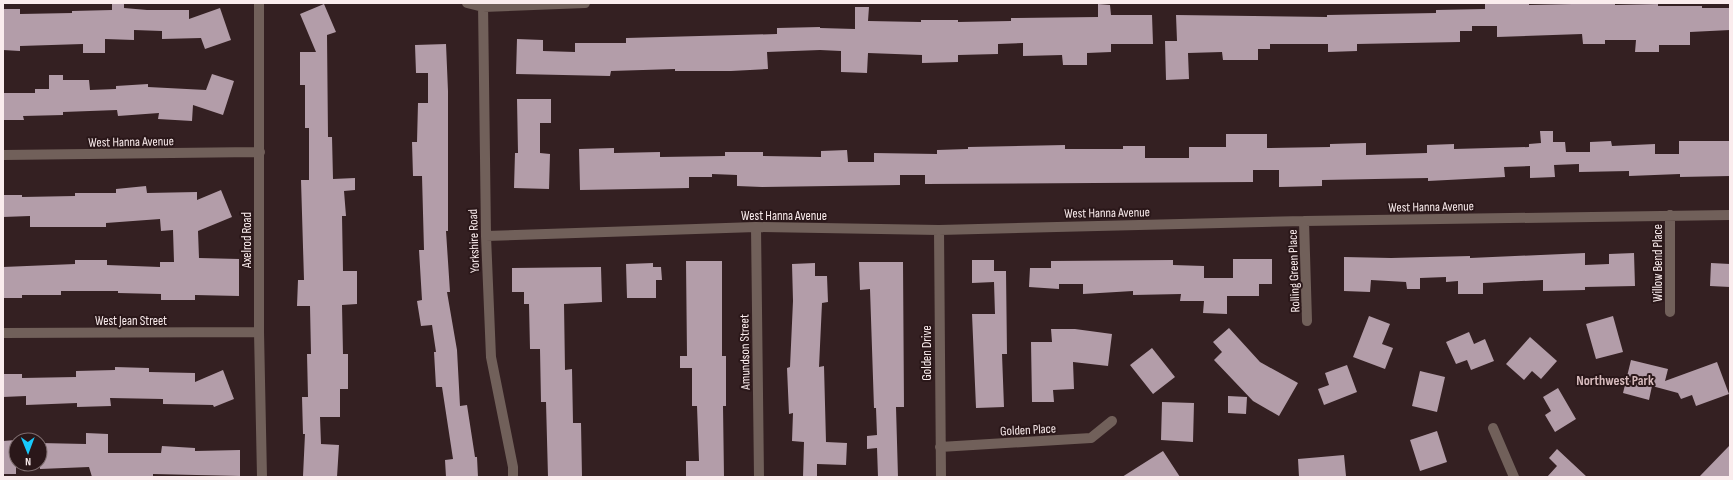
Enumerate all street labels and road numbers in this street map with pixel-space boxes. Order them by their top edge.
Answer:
street label: West Hanna Avenue [88,133,174,151]
street label: West Hanna Avenue [1388,198,1474,216]
street label: West Hanna Avenue [1064,204,1150,222]
street label: West Hanna Avenue [741,208,827,224]
street label: Yorkshire Road [465,209,483,273]
street label: Axelrod Road [239,212,255,269]
street label: Willow Bend Place [1650,224,1666,302]
street label: Rolling Green Place [1285,229,1303,313]
street label: West Jean Street [95,313,167,329]
street label: Amundson Street [736,314,754,391]
street label: Golden Drive [919,325,935,381]
street label: Golden Place [1000,421,1056,439]

